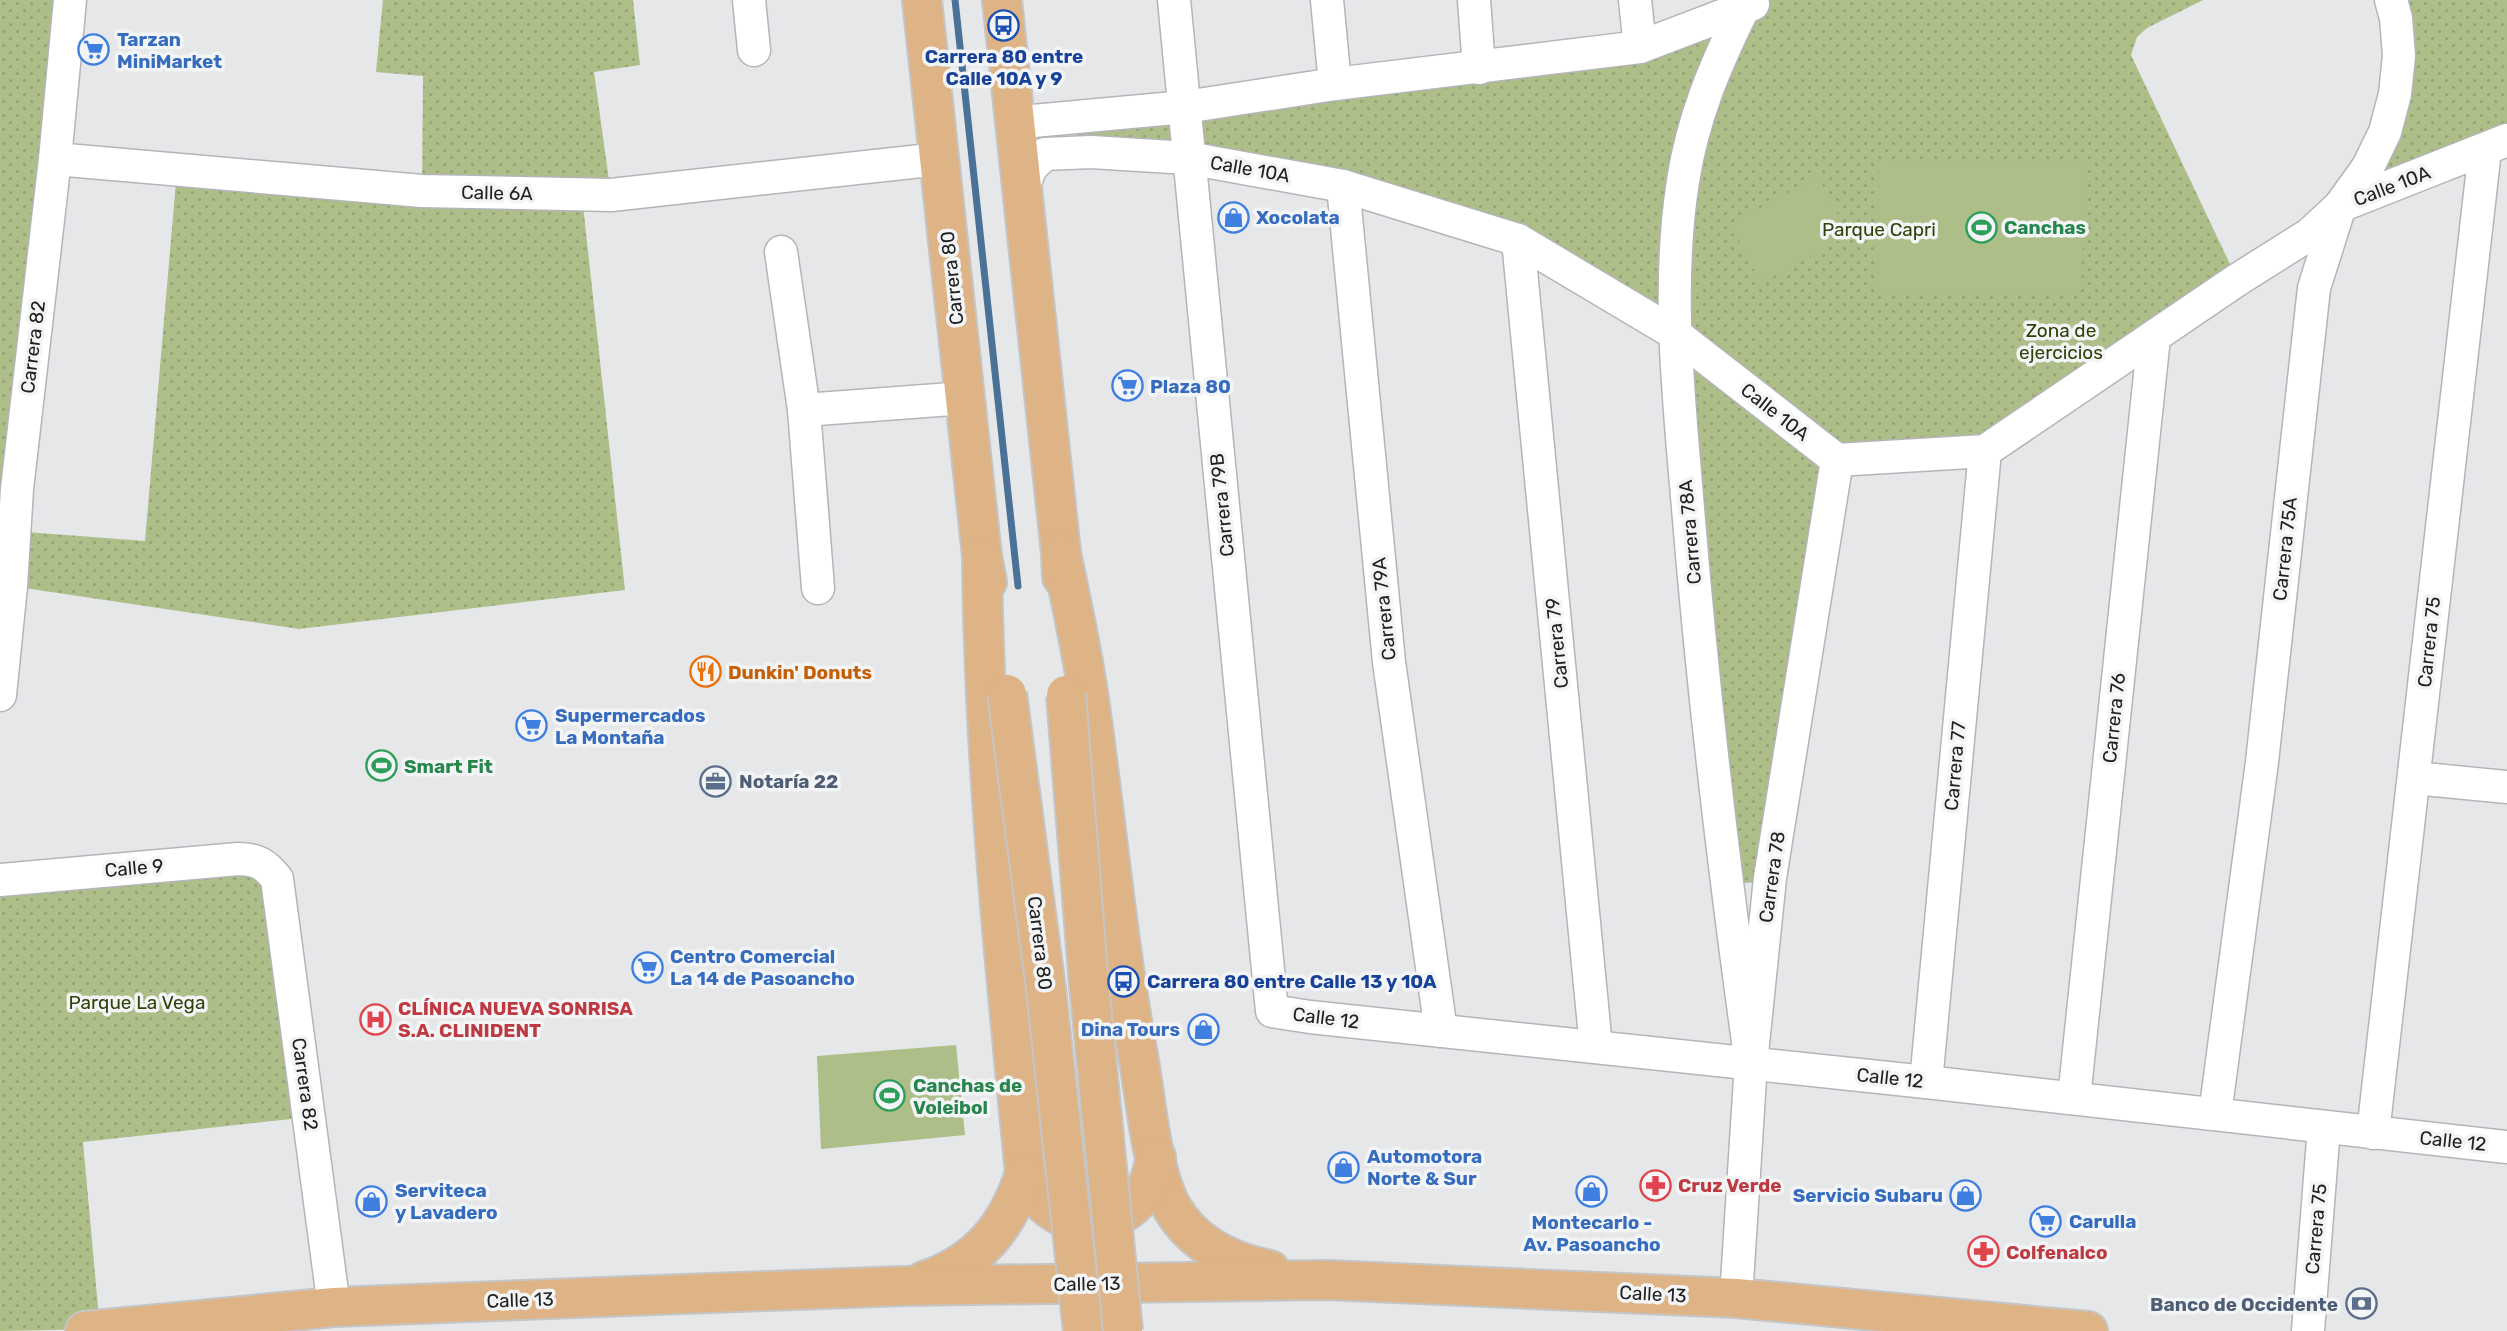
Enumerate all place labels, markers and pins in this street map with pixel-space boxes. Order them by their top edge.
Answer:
bus stop icon: Carrera 80 entre Calle 10A y 9 [987,8,1021,42]
place label: Tarzan MiniMarket [117,28,222,73]
supermarket icon: Tarzan MiniMarket [77,33,111,67]
place label: Carrera 80 entre Calle 10A y 9 [925,45,1083,90]
shop icon: Xocolata [1216,200,1250,234]
place label: Xocolata [1256,206,1340,229]
sports icon: Canchas [1964,210,1998,244]
place label: Canchas [2004,216,2086,239]
supermarket icon: Plaza 80 [1110,369,1144,403]
place label: Plaza 80 [1150,375,1231,398]
restaurant icon: Dunkin' Donuts [688,655,722,689]
place label: Dunkin' Donuts [728,661,872,684]
place label: Supermercados La Montaña [555,704,705,749]
supermarket icon: Supermercados La Montaña [515,709,549,743]
sports icon: Smart Fit [364,749,398,783]
place label: Smart Fit [404,755,493,778]
office icon: Notaría 22 [699,764,733,798]
place label: Notaría 22 [739,770,838,793]
place label: Centro Comercial La 14 de Pasoancho [670,945,855,990]
supermarket icon: Centro Comercial La 14 de Pasoancho [630,950,664,984]
bus stop icon: Carrera 80 entre Calle 13 y 10A [1107,964,1141,998]
place label: Carrera 80 entre Calle 13 y 10A [1147,970,1437,993]
place label: CLÍNICA NUEVA SONRISA S.A. CLINIDENT [398,997,633,1042]
hospital icon: CLÍNICA NUEVA SONRISA S.A. CLINIDENT [358,1002,392,1036]
shop icon: Dina Tours [1186,1012,1220,1046]
place label: Dina Tours [1081,1018,1180,1041]
place label: Canchas de Voleibol [913,1074,1022,1119]
sports icon: Canchas de Voleibol [873,1079,907,1113]
place label: Automotora Norte & Sur [1367,1145,1482,1190]
shop icon: Automotora Norte & Sur [1327,1150,1361,1184]
pharmacy icon: Cruz Verde [1638,1168,1672,1202]
shop icon: Montecarlo - Av. Pasoancho [1575,1174,1609,1208]
place label: Cruz Verde [1678,1174,1781,1197]
shop icon: Servicio Subaru [1949,1178,1983,1212]
place label: Serviteca y Lavadero [395,1179,498,1224]
shop icon: Serviteca y Lavadero [355,1184,389,1218]
place label: Servicio Subaru [1793,1184,1943,1207]
supermarket icon: Carulla [2029,1204,2063,1238]
place label: Carulla [2069,1210,2136,1233]
place label: Montecarlo - Av. Pasoancho [1523,1211,1661,1256]
pharmacy icon: Colfenalco [1966,1235,2000,1269]
place label: Colfenalco [2006,1241,2108,1264]
bank icon: Banco de Occidente [2344,1287,2378,1321]
place label: Banco de Occidente [2150,1293,2338,1316]

